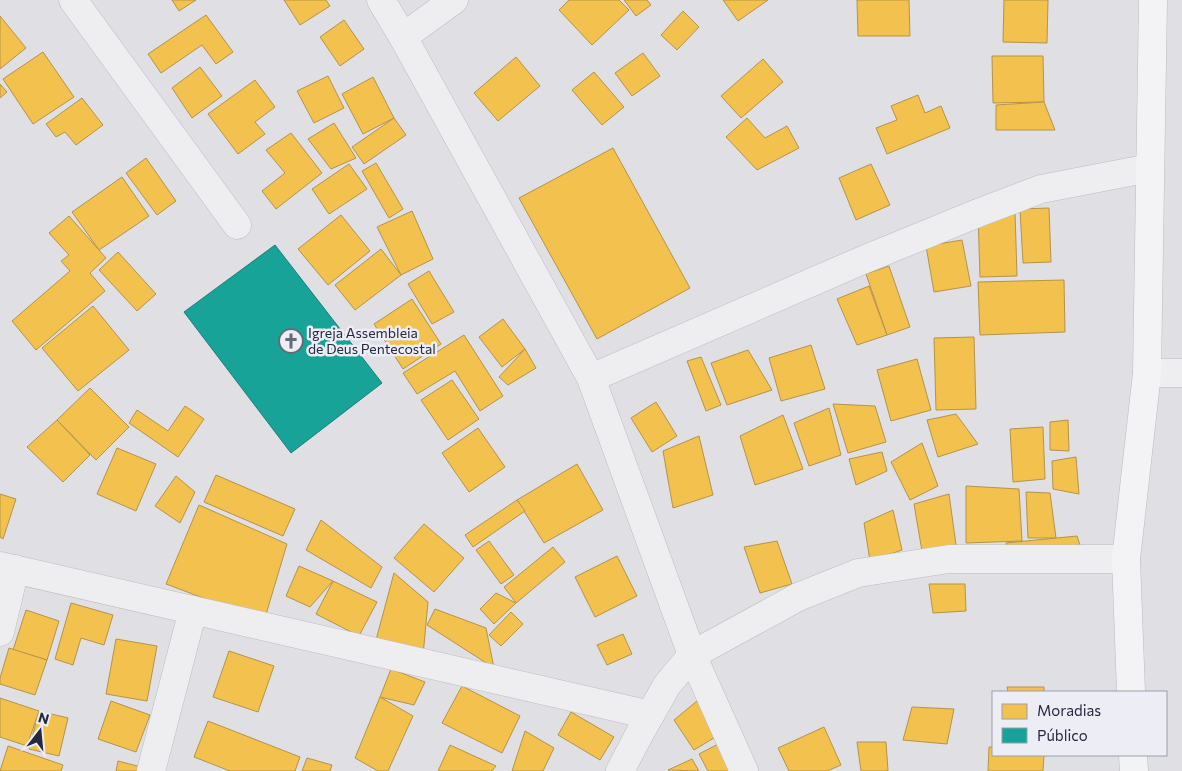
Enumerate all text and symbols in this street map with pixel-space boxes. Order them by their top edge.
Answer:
place label: Igreja Assembleia de Deus Pentecostal [308,324,436,357]
church icon: Igreja Assembleia de Deus Pentecostal [278,328,304,354]
legend [992,691,1167,756]
text: Moradias [1037,701,1101,719]
north arrow [15,706,65,756]
text: N [36,708,51,728]
text: Público [1037,726,1088,744]

